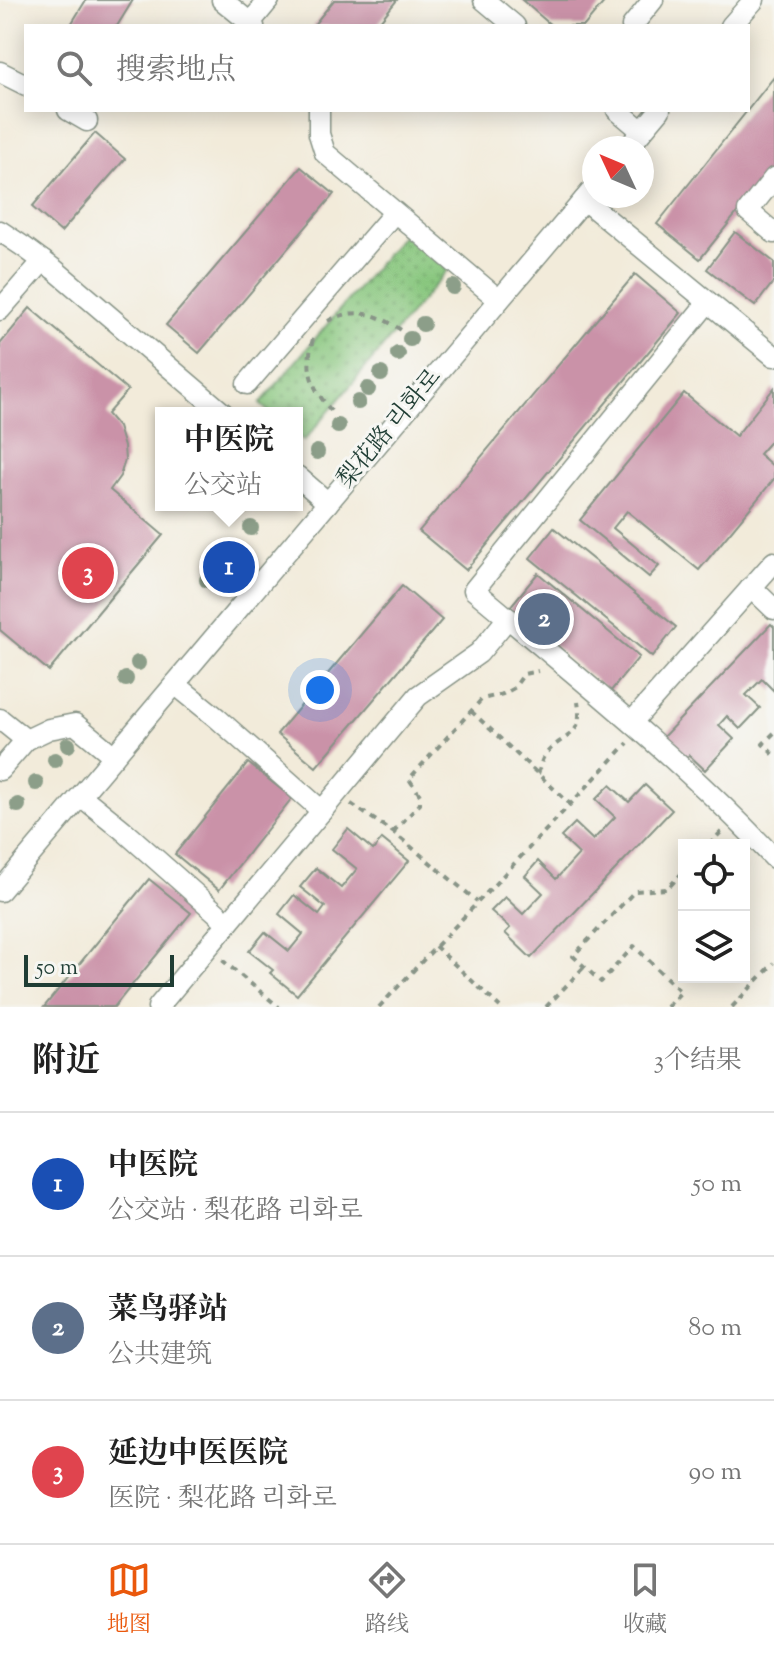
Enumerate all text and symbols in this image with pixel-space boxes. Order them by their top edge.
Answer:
search box [24,24,750,112]
icon: search [52,46,96,90]
text: 搜索地点 [116,50,236,93]
north arrow [582,136,654,208]
street label: 梨花路 리화로 [330,362,450,496]
popup [155,407,303,511]
text: 中医院 [184,420,274,463]
text: 公交站 [184,468,262,505]
pin: 1 [203,537,255,597]
pin: 3 [62,543,114,603]
pin: 2 [518,589,570,649]
your location [300,670,340,710]
map controls [678,839,750,983]
button: locate [678,839,750,911]
button: layers [678,911,750,983]
scale bar [24,951,174,987]
text: 50 m [36,953,78,985]
text: 附近 [32,1038,100,1087]
text: 3个结果 [653,1043,742,1080]
text: 中医院 [108,1145,198,1188]
text: 1 [54,1166,62,1203]
text: 50 m [692,1166,742,1203]
text: 公交站 · 梨花路 리화로 [108,1193,363,1230]
text: 菜鸟驿站 [108,1289,228,1332]
text: 2 [52,1310,64,1347]
text: 80 m [688,1310,742,1347]
text: 公共建筑 [108,1337,212,1374]
text: 延边中医医院 [108,1433,288,1476]
text: 3 [53,1454,63,1491]
text: 90 m [689,1454,742,1491]
text: 医院 · 梨花路 리화로 [108,1481,337,1518]
tab: 地图 [107,1558,151,1642]
tab: 路线 [365,1558,409,1642]
tab: 收藏 [623,1558,667,1642]

